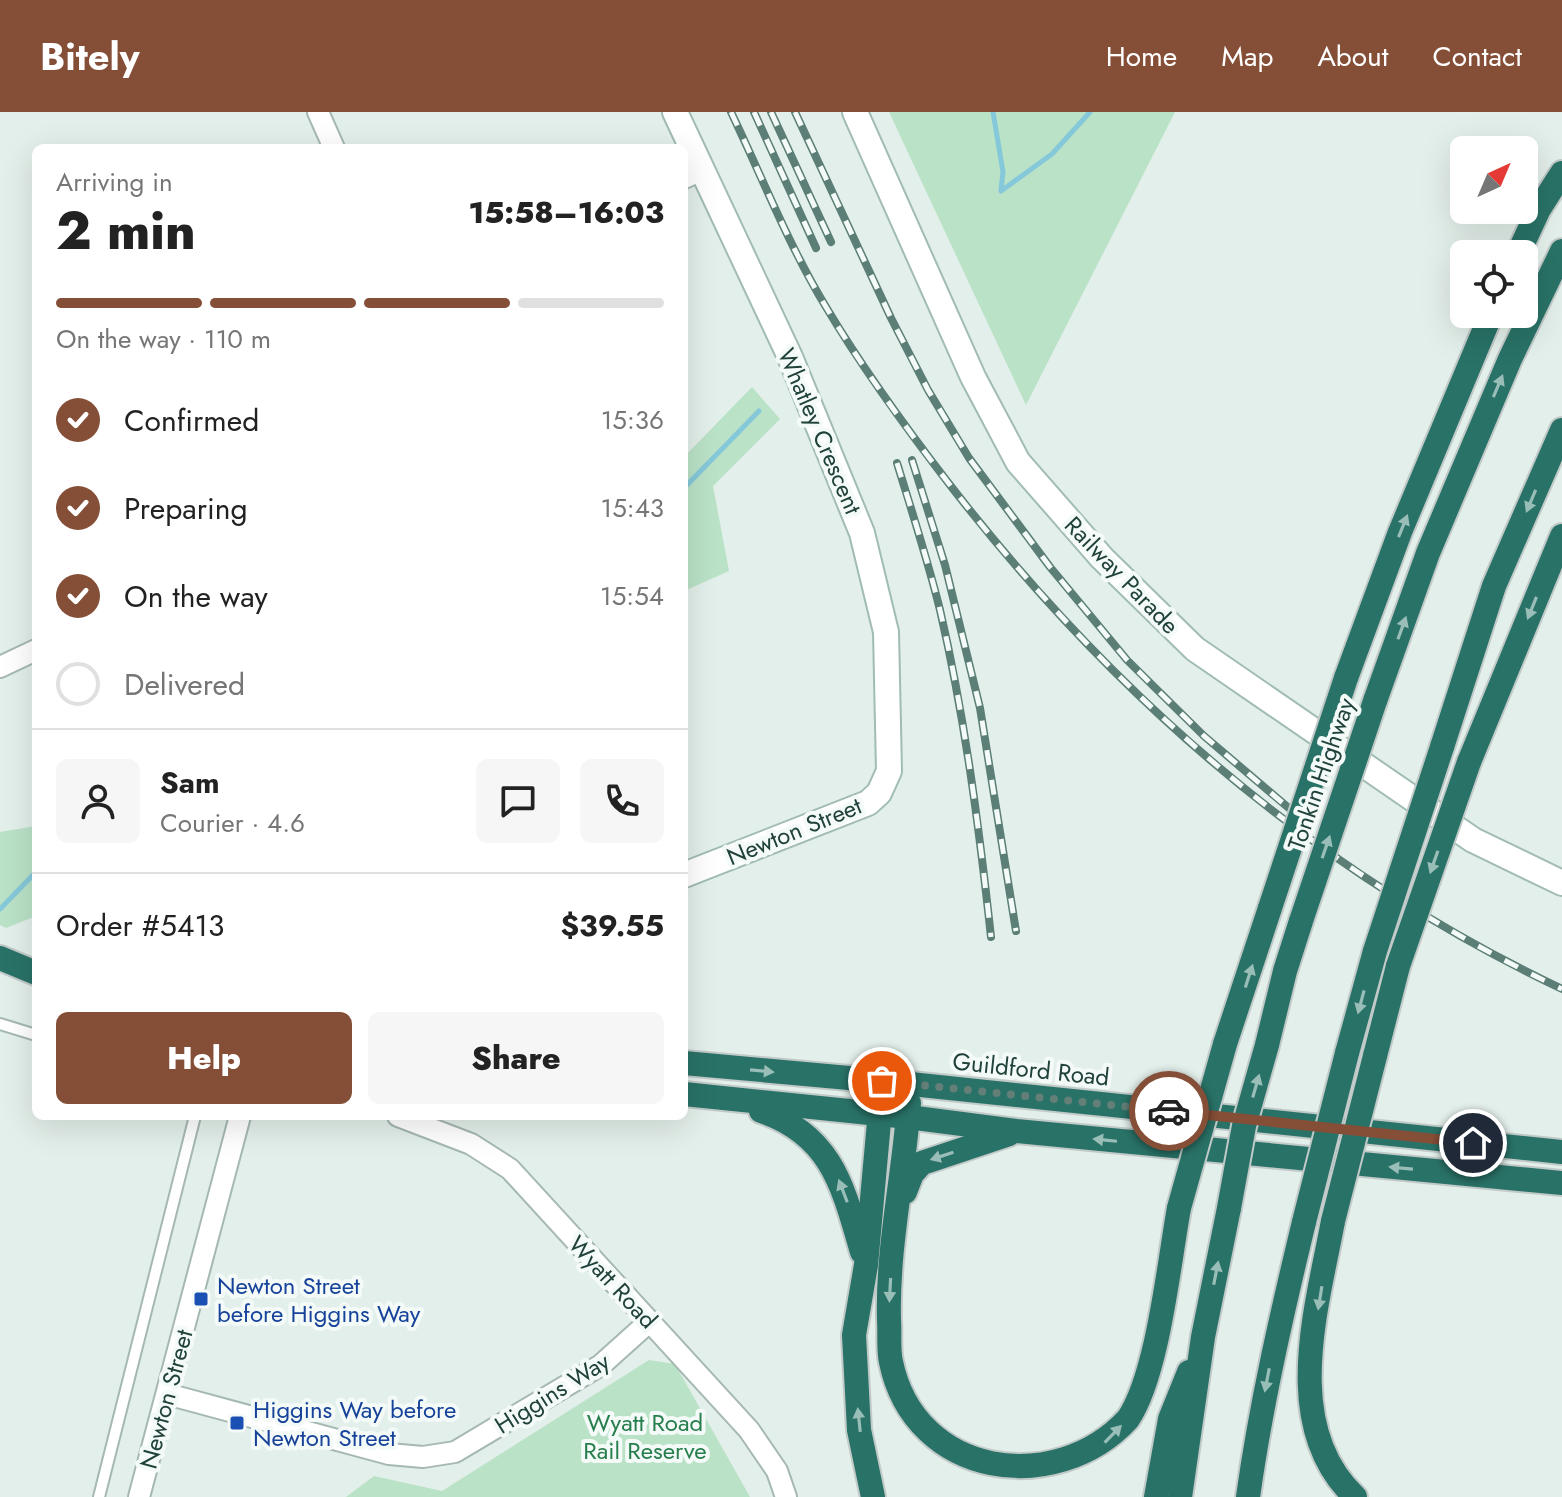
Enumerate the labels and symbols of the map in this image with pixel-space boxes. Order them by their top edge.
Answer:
north arrow [1450,136,1538,224]
street label: Whatley Crescent [769,342,871,520]
one-way arrow [1492,375,1505,398]
one-way arrow [1524,489,1537,513]
street label: Railway Parade [1057,508,1187,642]
one-way arrow [1397,514,1410,538]
one-way arrow [1526,596,1539,620]
one-way arrow [1396,615,1408,639]
street label: Tonkin Highway [1279,693,1364,855]
street label: Newton Street [721,788,867,874]
one-way arrow [1321,835,1333,859]
one-way arrow [1427,850,1440,874]
one-way arrow [1243,964,1255,988]
one-way arrow [1354,990,1366,1015]
street label: Guildford Road [951,1043,1111,1095]
pin [848,1047,916,1115]
one-way arrow [750,1064,775,1077]
courier [1129,1071,1209,1151]
one-way arrow [1250,1073,1262,1098]
pin [1439,1109,1507,1177]
one-way arrow [1092,1133,1117,1146]
one-way arrow [930,1150,954,1162]
one-way arrow [1388,1161,1413,1174]
one-way arrow [836,1179,849,1203]
street label: Wyatt Road [561,1228,665,1336]
one-way arrow [1211,1260,1223,1285]
place label: Newton Street before Higgins Way [217,1268,421,1331]
one-way arrow [883,1278,896,1303]
one-way arrow [1313,1285,1325,1310]
marker: Newton Street before Higgins Way [192,1290,210,1308]
street label: Newton Street [131,1325,201,1473]
street label: Higgins Way [488,1344,617,1442]
one-way arrow [1261,1367,1273,1392]
place label: Higgins Way before Newton Street [253,1392,456,1455]
park label: Wyatt Road Rail Reserve [583,1405,707,1468]
one-way arrow [852,1408,865,1433]
marker: Higgins Way before Newton Street [228,1414,246,1432]
one-way arrow [1104,1425,1123,1444]

